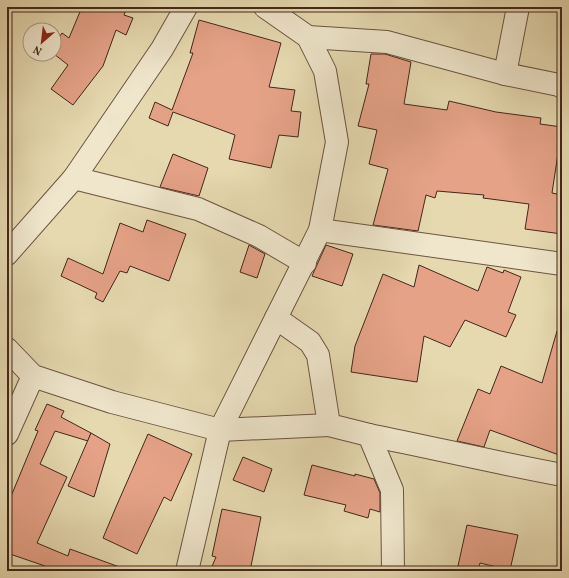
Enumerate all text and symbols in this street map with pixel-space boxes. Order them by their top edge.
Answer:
north arrow [22,22,62,62]
text: N [31,41,45,58]

